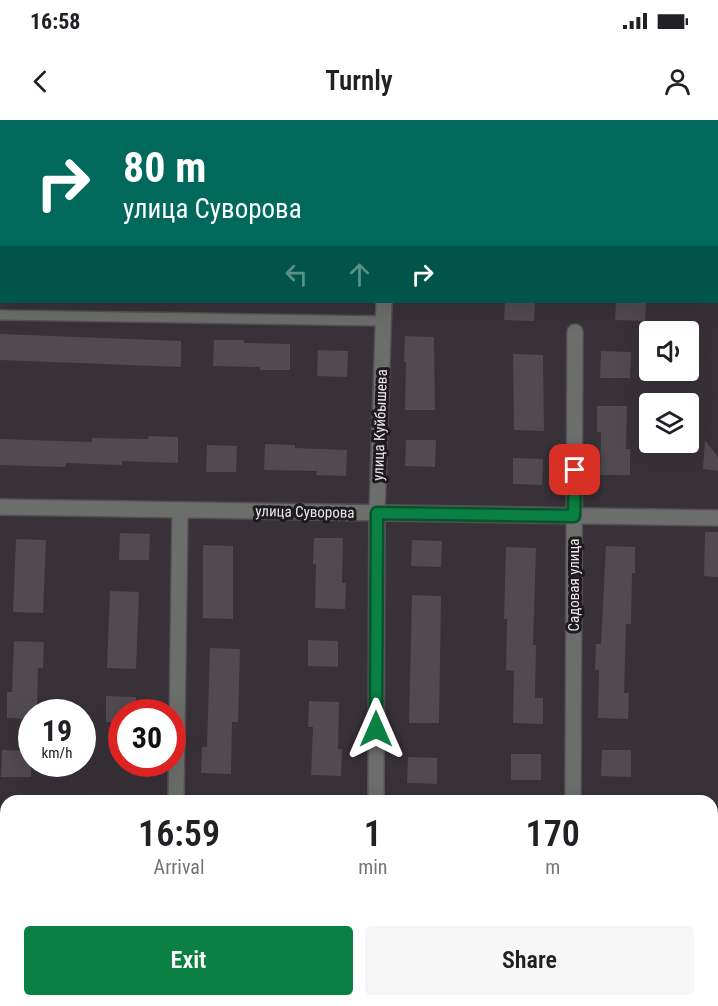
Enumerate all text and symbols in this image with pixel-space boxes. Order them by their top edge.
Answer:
text: 16:58 [30,9,81,34]
icon: back [24,65,57,98]
text: Turnly [325,65,393,97]
icon: person [661,65,694,98]
text: 80 m [123,143,206,192]
icon: right [24,144,102,222]
text: улица Суворова [123,193,302,225]
icon: left [280,258,313,291]
icon: ahead [343,258,376,291]
icon: right [406,258,439,291]
map controls [639,321,699,453]
button: sound [639,321,699,381]
street label: улица Куйбышева [369,369,391,481]
button: layers [639,393,699,453]
pin [549,444,600,495]
icon: arrive [558,453,591,486]
street label: улица Суворова [255,502,355,522]
street label: Садовая улица [565,539,583,631]
position arrow [344,697,408,761]
speed limit sign: 30 [108,699,186,777]
text: 19 [42,713,72,748]
text: km/h [42,744,72,762]
text: 16:59 [138,813,220,855]
text: 1 [364,813,382,855]
text: 170 [526,813,580,855]
text: Arrival [154,855,205,879]
text: min [358,855,387,879]
text: m [545,855,560,879]
button: Exit [24,926,353,995]
button: Share [365,926,694,995]

